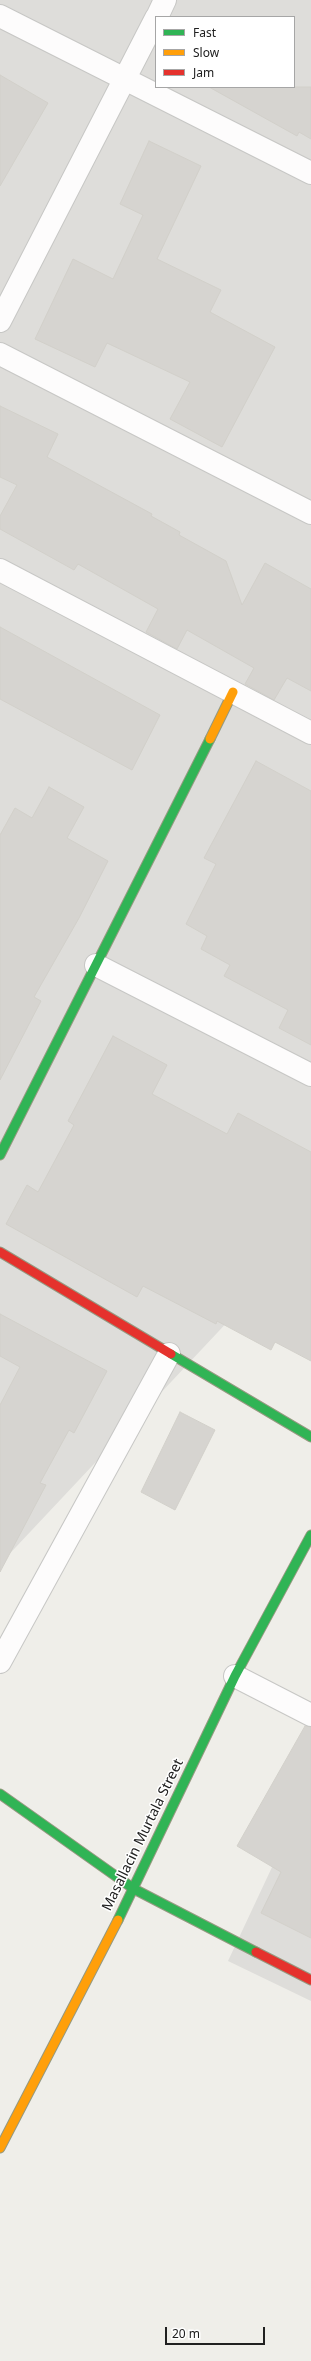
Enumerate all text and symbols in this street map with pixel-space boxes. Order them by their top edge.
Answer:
legend [155,16,295,88]
text: Fast [193,24,216,41]
text: Slow [193,44,219,61]
text: Jam [193,64,214,81]
street label: Masallacin Murtala Street [99,1756,187,1914]
scale bar [167,2319,267,2345]
text: 20 m [172,2325,200,2342]

